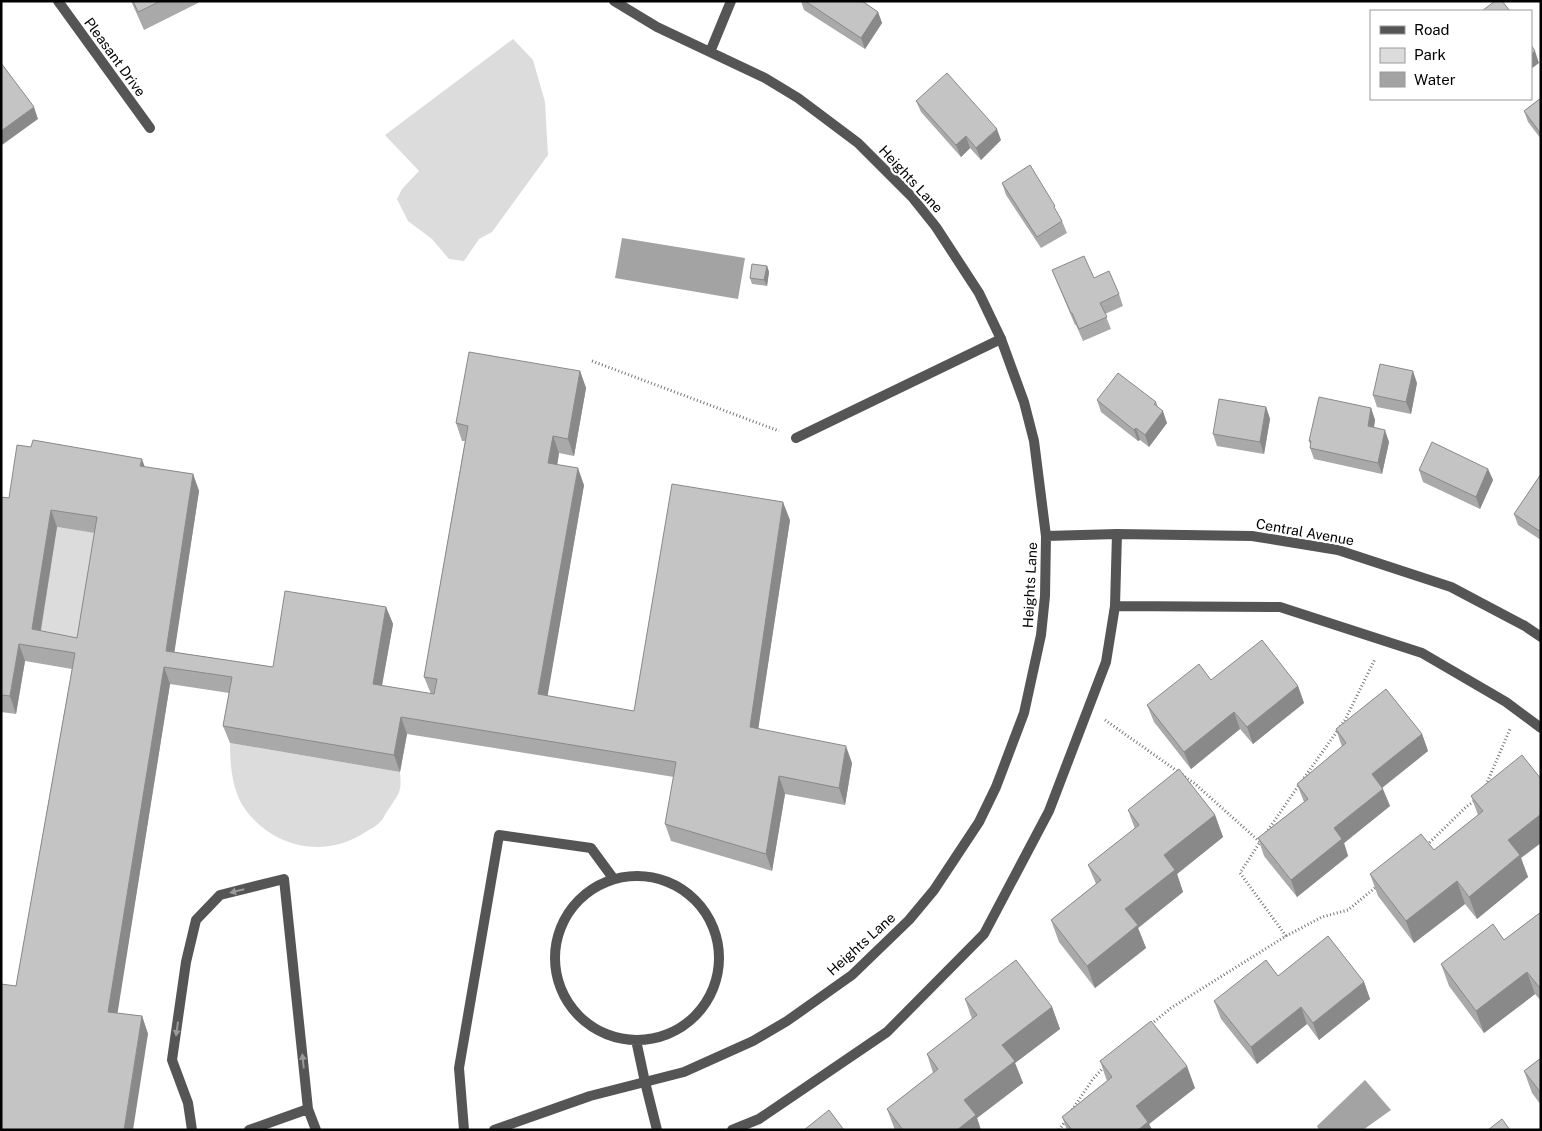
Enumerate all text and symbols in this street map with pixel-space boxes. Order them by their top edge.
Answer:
legend [1370,10,1532,100]
street label: Pleasant Drive [81,15,149,99]
text: Road [1414,21,1450,38]
text: Park [1414,46,1446,63]
text: Water [1414,71,1456,88]
street label: Heights Lane [876,142,946,216]
street label: Central Avenue [1255,515,1355,549]
street label: Heights Lane [1020,542,1040,628]
one-way arrow [229,887,244,895]
street label: Heights Lane [824,909,898,979]
one-way arrow [173,1021,181,1037]
one-way arrow [299,1052,307,1068]

